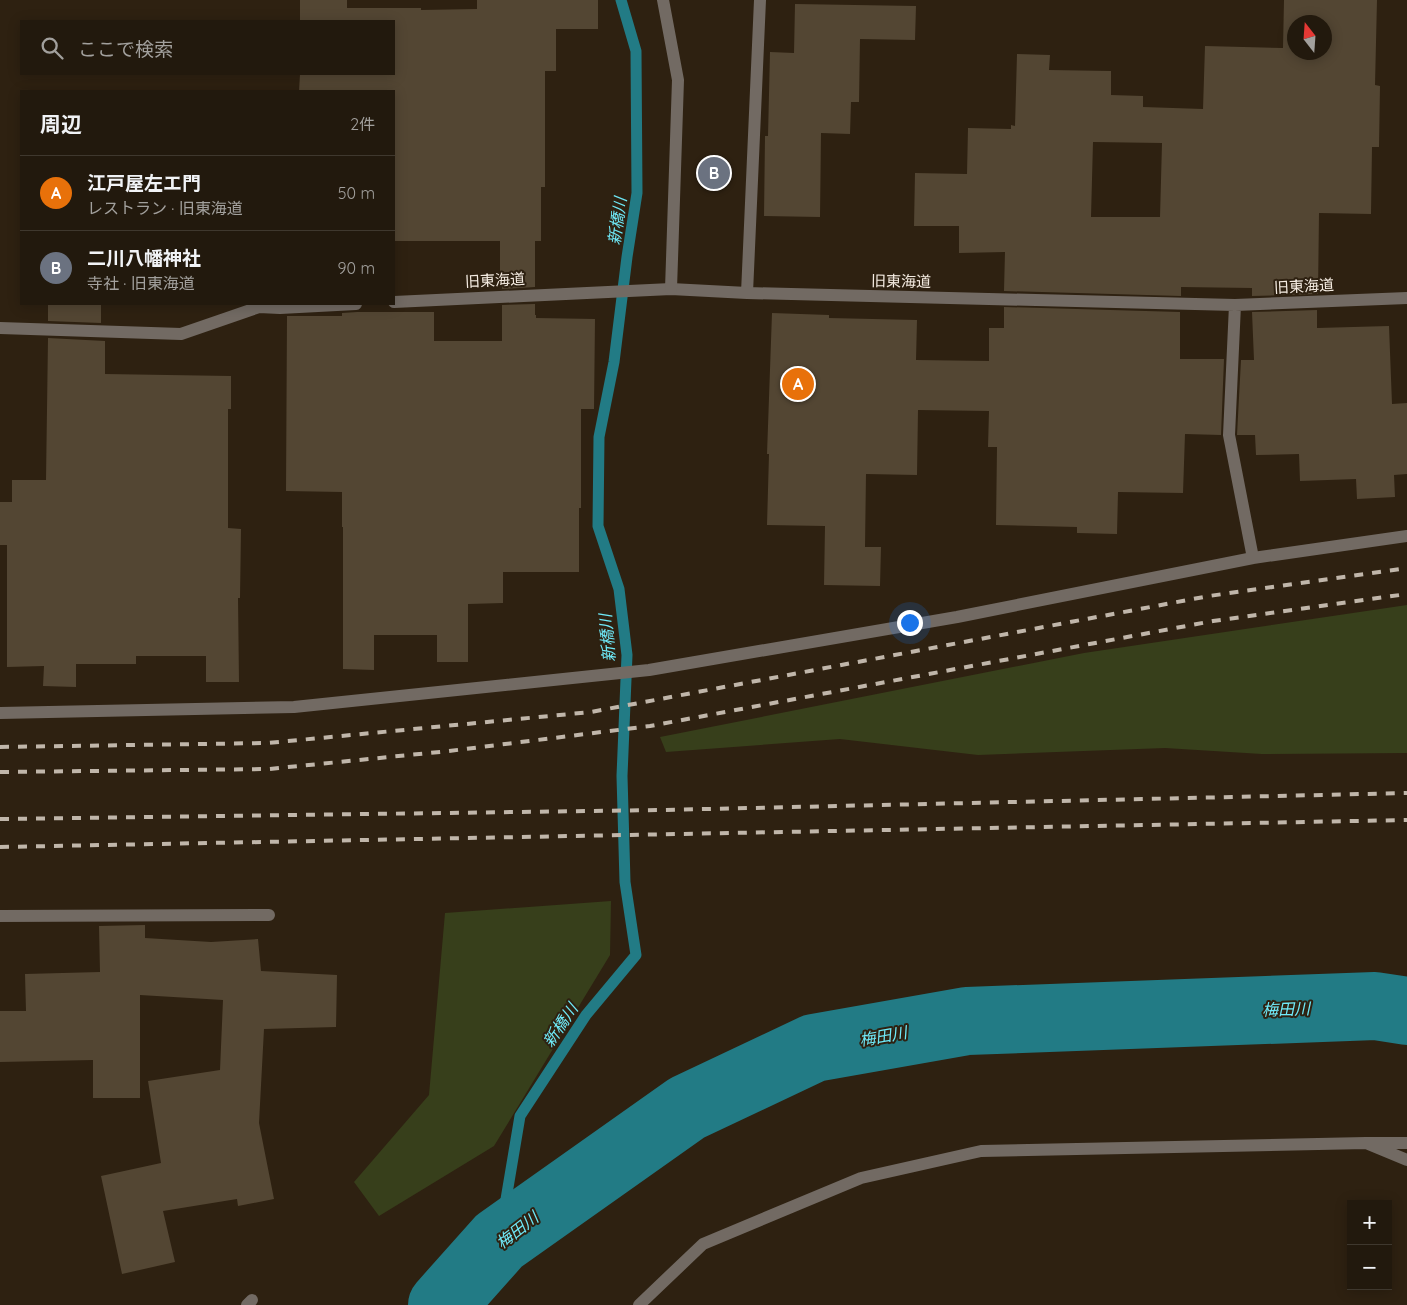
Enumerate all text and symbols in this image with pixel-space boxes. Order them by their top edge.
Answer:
north arrow [1287,15,1332,60]
search box [20,20,395,75]
icon: search [38,34,66,62]
text: ここで検索 [78,37,173,61]
text: 周辺 [40,111,82,137]
text: 2件 [350,114,375,134]
pin: B [698,154,730,192]
text: 江戸屋左エ門 [87,171,201,195]
text: A [51,183,61,203]
text: 50 m [338,183,375,203]
water label: 新橋川 [604,194,631,246]
text: レストラン · 旧東海道 [87,198,243,218]
text: 二川八幡神社 [87,246,201,270]
text: B [51,258,61,278]
text: 90 m [338,258,375,278]
street label: 旧東海道 [465,269,525,291]
street label: 旧東海道 [871,271,931,291]
text: 寺社 · 旧東海道 [87,273,195,293]
street label: 旧東海道 [1274,275,1334,297]
pin: A [782,365,814,403]
your location [897,610,923,636]
water label: 新橋川 [595,611,619,663]
water label: 新橋川 [538,998,583,1050]
water label: 梅田川 [1262,998,1312,1020]
water label: 梅田川 [858,1022,910,1050]
map controls [1347,1200,1392,1290]
button: + [1347,1200,1392,1245]
water label: 梅田川 [492,1206,544,1253]
button: − [1347,1245,1392,1290]

